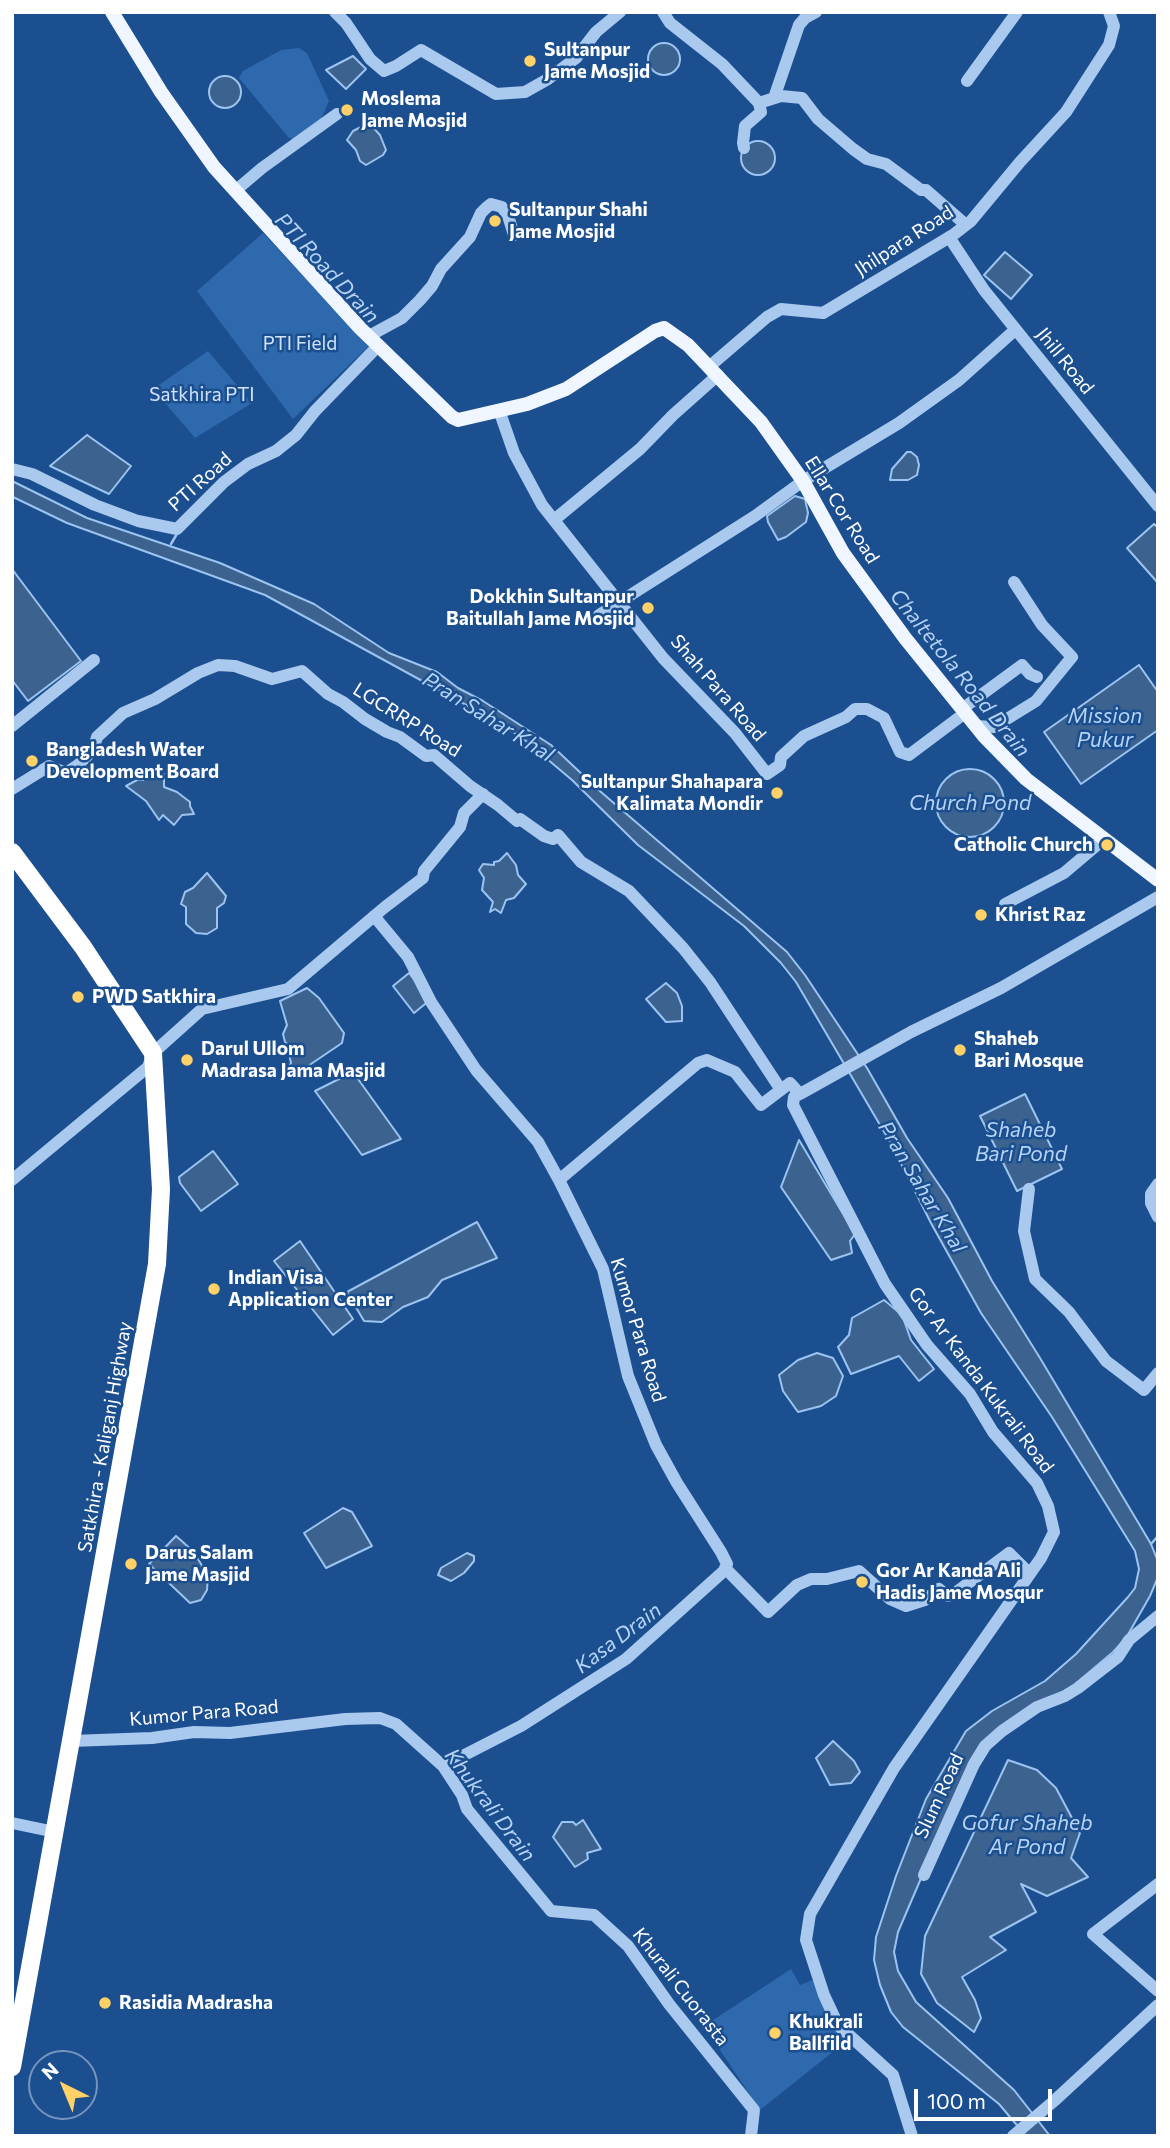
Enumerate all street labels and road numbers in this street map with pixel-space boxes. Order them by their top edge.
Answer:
street label: Jhilpara Road [851,201,957,281]
street label: Jhill Road [1031,323,1099,399]
street label: PTI Road [164,448,236,516]
street label: Ellar Cor Road [800,452,884,568]
street label: Shah Para Road [666,630,770,746]
street label: LGCRRP Road [349,678,465,762]
street label: Kumor Para Road [605,1255,671,1405]
street label: Gor Ar Kanda Kukrali Road [903,1282,1059,1478]
street label: Satkhira - Kaliganj Highway [73,1320,137,1554]
street label: Kumor Para Road [129,1695,279,1731]
street label: Slum Road [909,1750,969,1842]
street label: Khurali Cuorasta [628,1923,734,2051]

